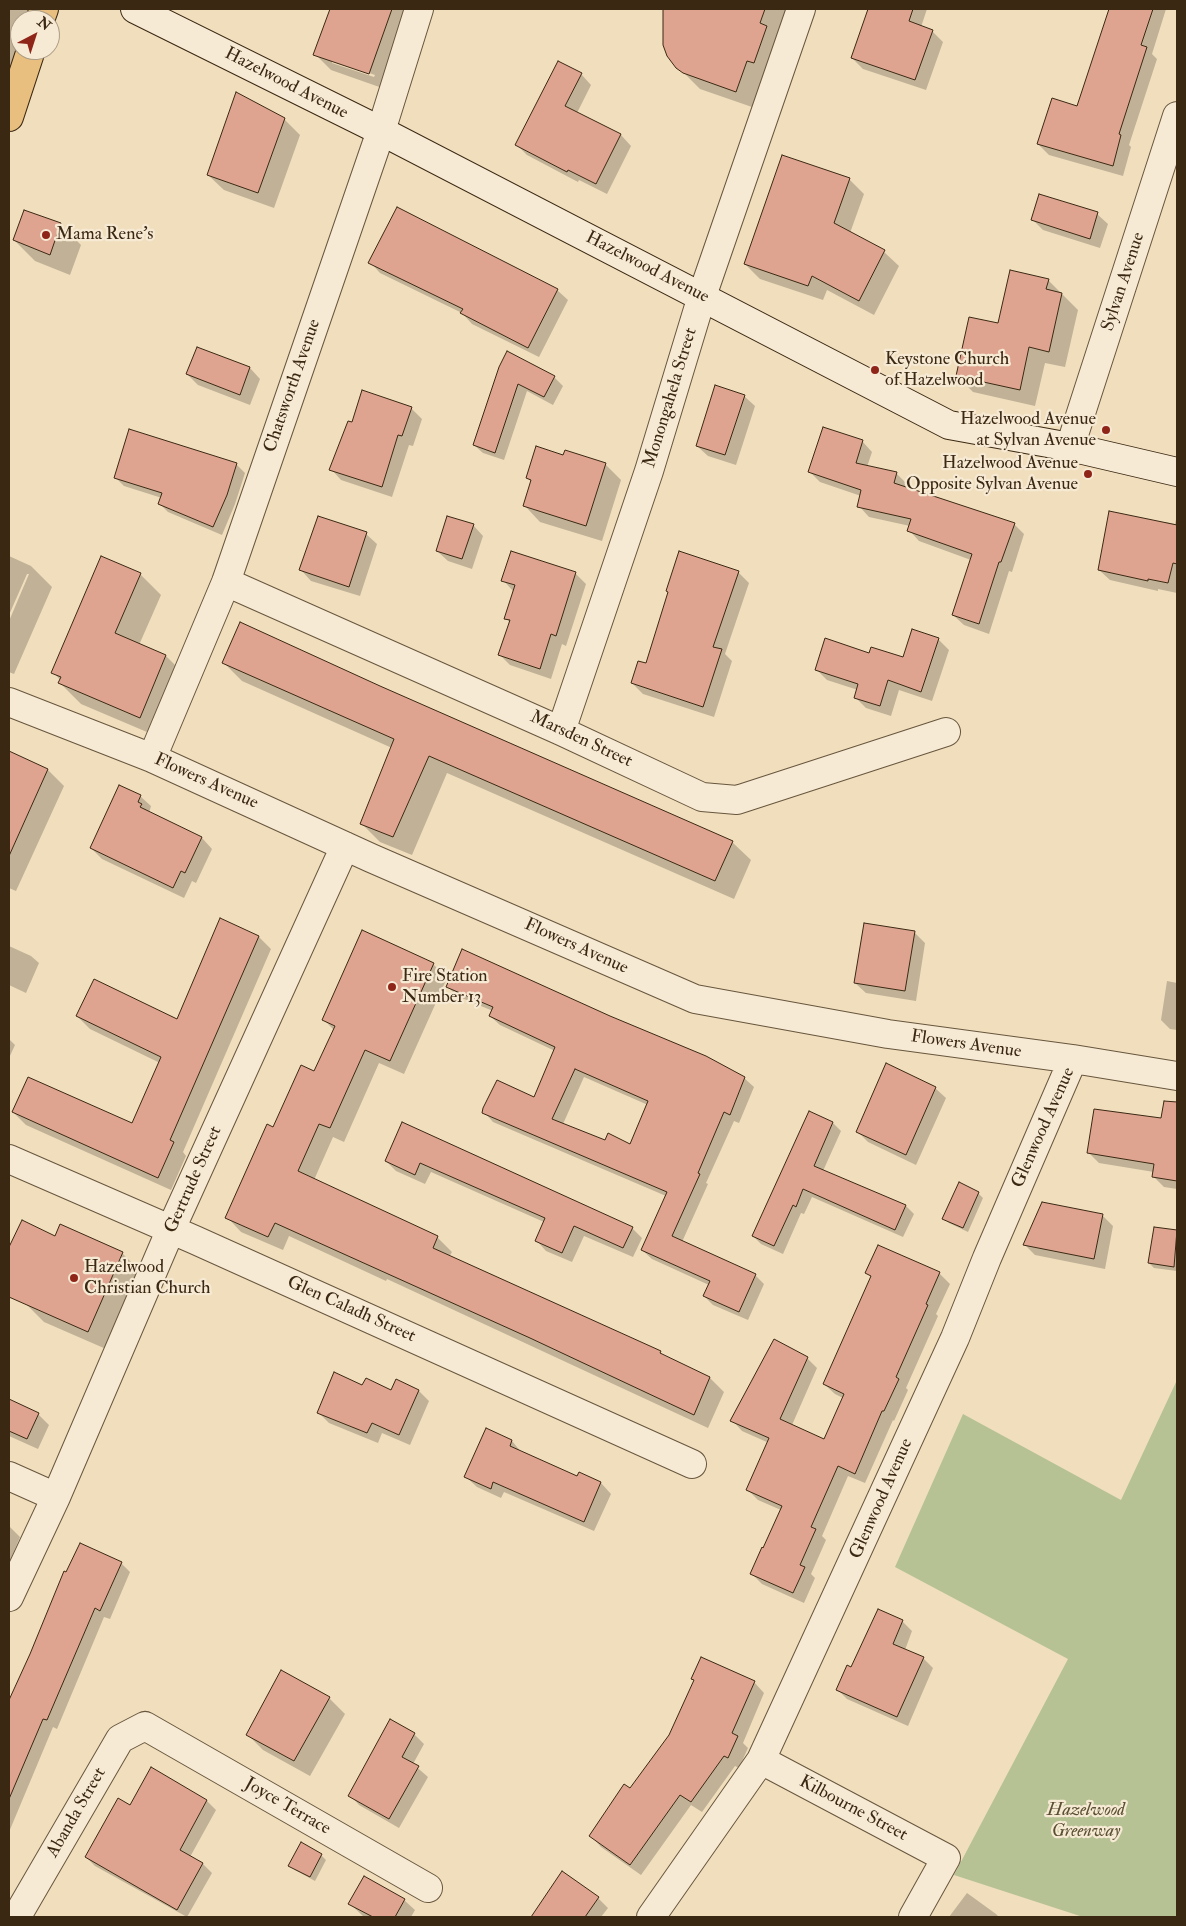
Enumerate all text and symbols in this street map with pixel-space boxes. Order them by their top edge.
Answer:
north arrow [10,10,60,60]
text: N [34,13,55,34]
street label: Hazelwood Avenue [221,44,351,124]
place label: Mama Rene's [56,224,153,246]
street label: Hazelwood Avenue [582,228,712,308]
marker: Mama Rene's [40,229,52,241]
street label: Sylvan Avenue [1098,230,1150,334]
street label: Chatsworth Avenue [260,317,326,455]
street label: Monongahela Street [639,325,703,471]
place label: Keystone Church of Hazelwood [885,349,1009,392]
marker: Keystone Church of Hazelwood [869,364,881,376]
place label: Hazelwood Avenue at Sylvan Avenue [960,409,1096,452]
marker: Hazelwood Avenue at Sylvan Avenue [1100,424,1112,436]
place label: Hazelwood Avenue Opposite Sylvan Avenue [906,453,1078,496]
marker: Hazelwood Avenue Opposite Sylvan Avenue [1082,468,1094,480]
street label: Marsden Street [526,707,636,773]
street label: Flowers Avenue [151,749,261,815]
street label: Flowers Avenue [521,914,631,980]
place label: Fire Station Number 13 [402,966,488,1009]
marker: Fire Station Number 13 [386,981,398,993]
street label: Flowers Avenue [909,1027,1023,1063]
street label: Glenwood Avenue [1008,1065,1080,1191]
street label: Gertrude Street [161,1123,227,1237]
place label: Hazelwood Christian Church [84,1257,211,1300]
marker: Hazelwood Christian Church [68,1272,80,1284]
street label: Glen Caladh Street [283,1272,419,1348]
street label: Glenwood Avenue [846,1436,918,1562]
street label: Abanda Street [43,1764,111,1862]
street label: Kilbourne Street [795,1771,911,1847]
street label: Joyce Terrace [240,1774,334,1840]
park label: Hazelwood Greenway [1047,1800,1125,1842]

